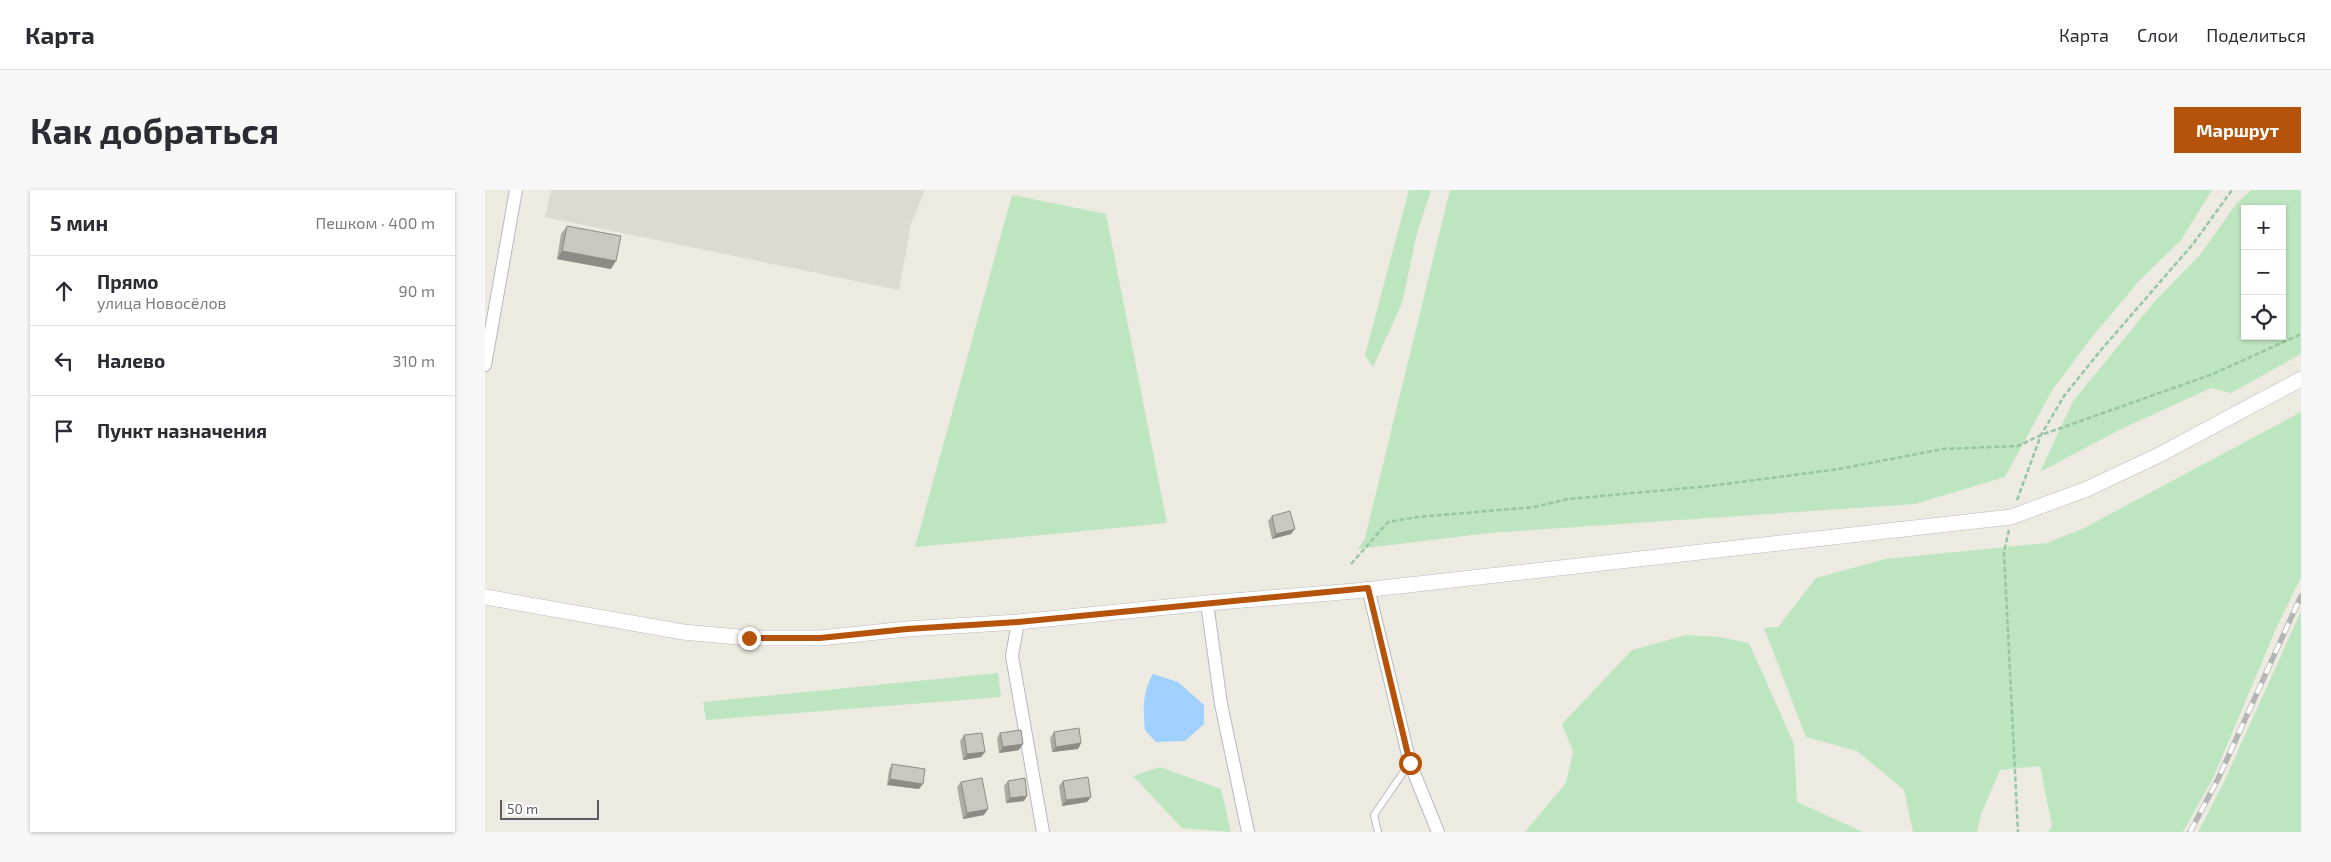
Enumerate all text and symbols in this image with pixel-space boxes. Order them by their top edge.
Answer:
text: Карта [25,20,95,49]
text: Карта [2059,24,2109,46]
text: Слои [2137,24,2178,46]
text: Поделиться [2206,24,2306,46]
button: Маршрут [2174,107,2301,153]
text: Как добраться [30,109,279,151]
map controls [2241,205,2286,340]
button: + [2241,205,2286,250]
text: 5 мин [50,210,108,235]
text: Пешком · 400 m [316,213,435,232]
button: − [2241,250,2286,295]
text: Прямо [97,270,159,293]
icon: ahead [50,277,78,305]
text: 90 m [399,281,435,300]
text: улица Новосёлов [97,293,226,312]
button: locate [2241,295,2286,340]
icon: left [50,347,78,375]
text: Налево [97,349,165,372]
text: 310 m [393,351,435,370]
icon: arrive [50,417,78,445]
text: Пункт назначения [97,419,267,442]
route end [738,627,761,650]
route start [1399,752,1422,775]
scale bar [500,797,599,820]
text: 50 m [507,800,538,817]

